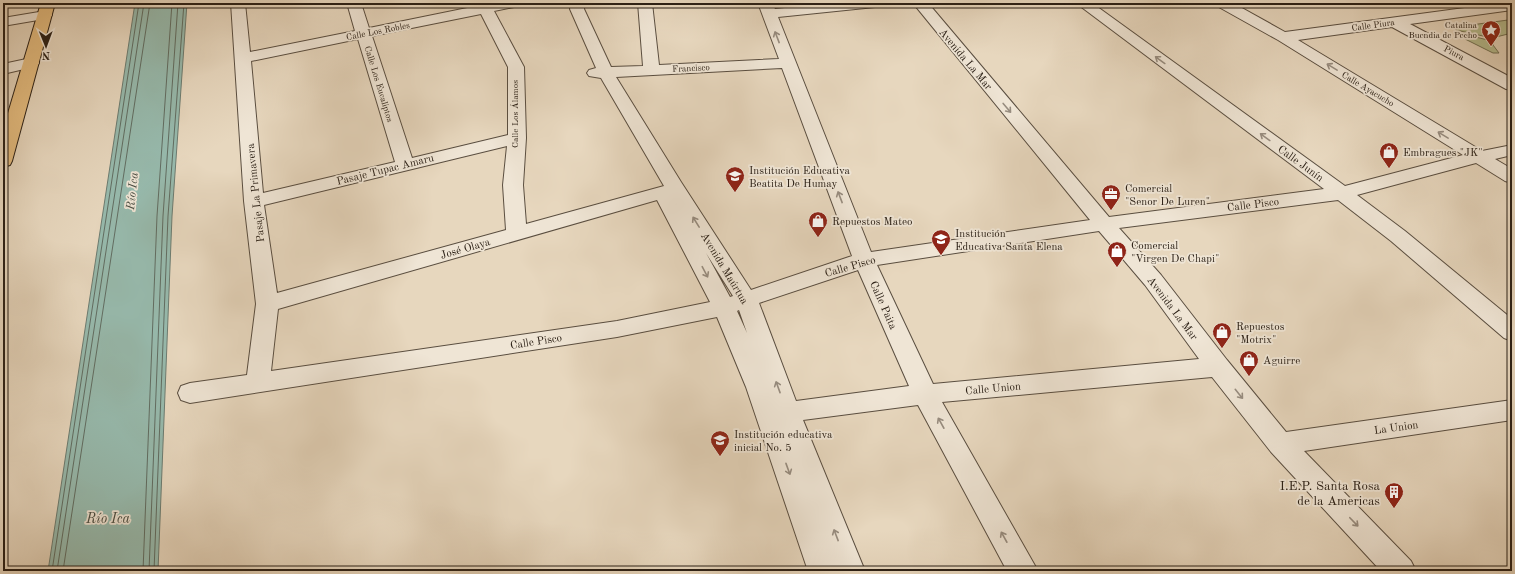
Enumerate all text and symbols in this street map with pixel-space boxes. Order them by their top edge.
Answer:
street label: Calle Piura [1351,18,1396,33]
place icon: Catalina Buendia de Pecho [1480,19,1502,47]
street label: Calle Los Robles [345,21,411,42]
place label: Catalina Buendia de Pecho [1408,21,1478,40]
north arrow [26,26,66,66]
street label: Avenida La Mar [936,27,994,93]
one-way arrow [773,32,781,44]
street label: Piura [1442,44,1466,63]
street label: Calle Los Eucaliptos [363,45,394,123]
text: N [41,49,50,60]
one-way arrow [1155,56,1166,64]
street label: Francisco [672,63,711,74]
one-way arrow [1326,63,1338,71]
street label: Calle Ayacucho [1340,70,1396,109]
street label: Calle Los Álamos [510,80,520,148]
one-way arrow [1003,103,1012,114]
one-way arrow [1438,131,1449,139]
one-way arrow [1260,133,1271,141]
shop icon: Embragues "JK" [1378,141,1400,169]
street label: Pasaje La Primavera [246,142,267,243]
street label: Calle Junín [1275,144,1325,184]
place label: Embragues "JK" [1403,148,1483,159]
street label: Pasaje Tupac Amaru [336,153,435,188]
school or university icon: Institución Educativa Beatita De Humay [724,165,746,193]
place label: Institución Educativa Beatita De Humay [749,166,851,190]
water label: Río Ica [125,171,141,212]
office icon: Comercial "Senor De Luren" [1100,183,1122,211]
place label: Comercial "Senor De Luren" [1125,184,1210,208]
one-way arrow [835,192,843,204]
street label: Calle Pisco [1227,197,1280,214]
shop icon: Repuestos Mateo [807,210,829,238]
one-way arrow [692,216,700,228]
place label: Repuestos Mateo [832,217,913,228]
school or university icon: Institución Educativa Santa Elena [930,228,952,256]
place label: Institución Educativa Santa Elena [955,229,1063,253]
street label: Avenida Maúrtua [698,231,750,307]
street label: José Olaya [439,237,492,262]
shop icon: Comercial "Virgen De Chapi" [1106,240,1128,268]
place label: Comercial "Virgen De Chapi" [1131,241,1219,265]
street label: Calle Pisco [824,255,877,280]
one-way arrow [702,266,710,278]
street label: Avenida La Mar [1144,275,1199,343]
street label: Calle Paita [867,280,898,332]
shop icon: Repuestos "Motrix" [1211,321,1233,349]
place label: Repuestos "Motrix" [1236,322,1285,346]
street label: Calle Pisco [510,333,563,352]
shop icon: Aguirre [1238,349,1260,377]
place label: Aguirre [1263,356,1300,367]
one-way arrow [774,382,782,394]
street label: Calle Union [965,382,1021,397]
one-way arrow [1235,388,1244,399]
one-way arrow [937,417,944,429]
street label: La Union [1373,420,1419,437]
school or university icon: Institución educativa inicial No. 5 [709,429,731,457]
place label: Institución educativa inicial No. 5 [734,430,833,454]
one-way arrow [784,463,792,475]
place label: I.E.P. Santa Rosa de la Americas [1280,480,1381,508]
building icon: I.E.P. Santa Rosa de la Americas [1383,481,1405,509]
water label: Río Ica [85,512,131,526]
one-way arrow [1349,517,1359,527]
one-way arrow [831,529,839,541]
one-way arrow [1000,531,1007,543]

